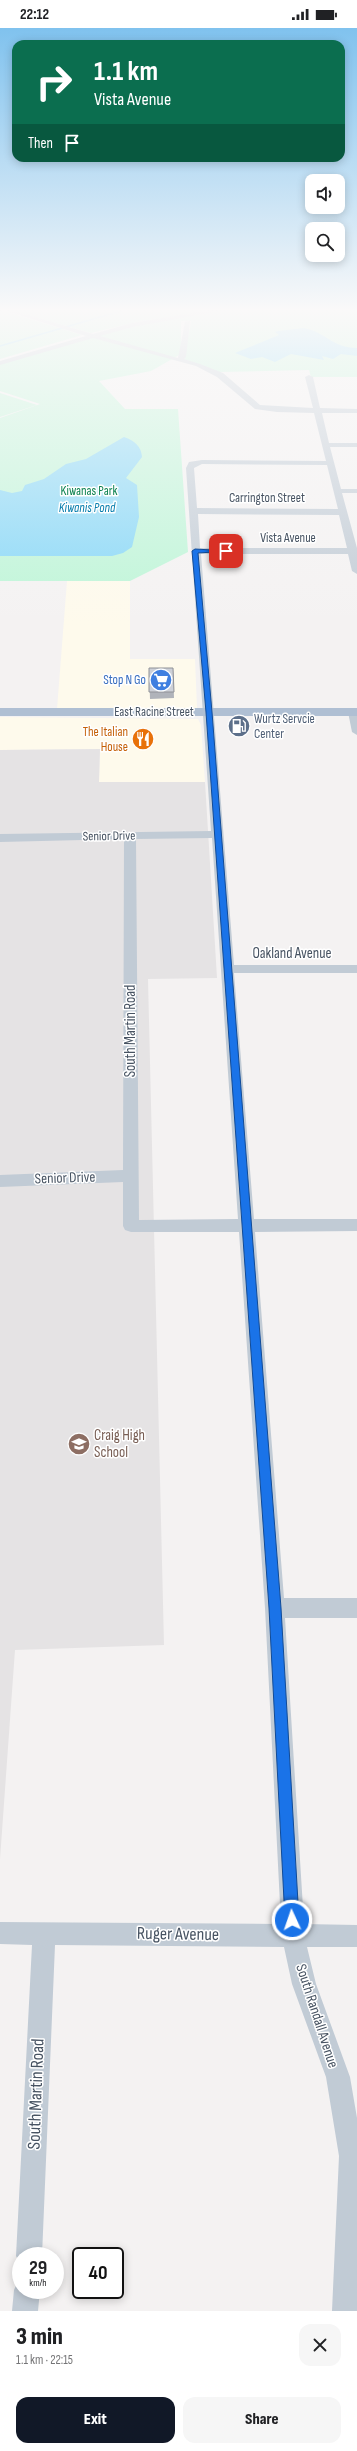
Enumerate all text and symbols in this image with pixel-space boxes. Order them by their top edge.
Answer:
text: 22:12 [20,5,49,24]
text: 1.1 km [94,55,158,88]
icon: right [28,56,80,108]
text: Vista Avenue [94,89,171,110]
icon: arrive [61,132,83,154]
text: Then [28,134,53,153]
map controls [305,174,345,262]
button: sound [305,174,345,214]
button: search [305,222,345,262]
park label: Kiwanas Park [61,483,117,499]
street label: Carrington Street [229,490,305,506]
water label: Kiwanis Pond [59,500,116,516]
street label: Vista Avenue [260,530,316,546]
pin [209,534,243,568]
icon: arrive [215,540,237,562]
supermarket icon: Stop N Go [148,667,174,693]
place label: Stop N Go [103,672,146,688]
street label: East Racine Street [114,704,194,720]
place label: Wurtz Servcie Center [254,711,315,742]
fuel station icon: Wurtz Servcie Center [226,713,252,739]
place label: The Italian House [83,724,128,755]
restaurant icon: The Italian House [130,726,156,752]
street label: Senior Drive [83,828,135,844]
street label: Oakland Avenue [252,944,332,963]
street label: South Martin Road [121,985,140,1077]
street label: Senior Drive [34,1167,96,1189]
place label: Craig High School [94,1426,145,1462]
school or university icon: Craig High School [66,1431,92,1457]
position arrow [271,1899,313,1941]
street label: Ruger Avenue [137,1923,219,1945]
street label: South Randall Avenue [291,1962,343,2070]
street label: South Martin Road [24,2038,48,2150]
speed limit sign: 40 [72,2247,124,2299]
text: 29 [29,2256,47,2280]
text: km/h [29,2277,47,2289]
text: 3 min [16,2322,63,2351]
button: close [299,2324,341,2366]
text: 1.1 km · 22:15 [16,2352,73,2368]
button: Exit [16,2397,175,2443]
button: Share [183,2397,341,2443]

